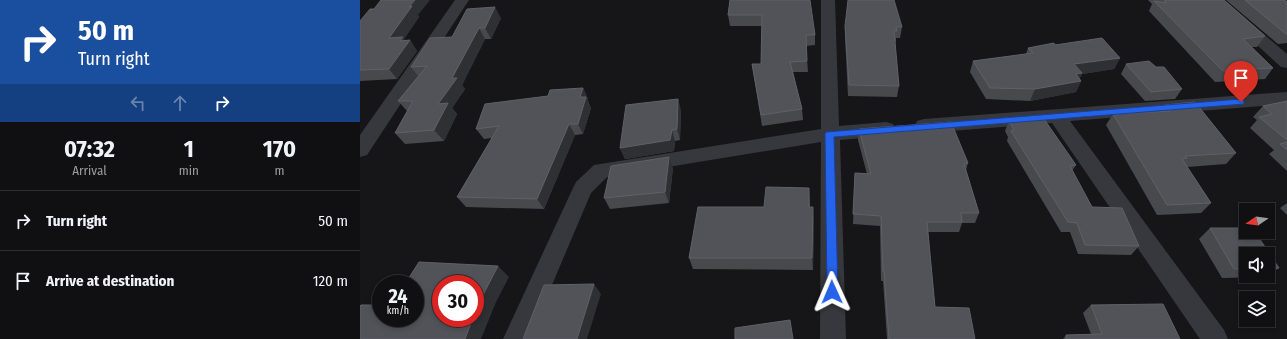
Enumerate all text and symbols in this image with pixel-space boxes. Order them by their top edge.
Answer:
text: 50 m [78,14,134,47]
icon: right [12,16,64,68]
text: Turn right [78,48,150,70]
pin [1224,61,1258,102]
icon: arrive [1230,67,1252,89]
icon: left [127,92,149,114]
icon: ahead [169,92,191,114]
icon: right [211,92,233,114]
text: 07:32 [64,135,115,163]
text: 1 [184,135,194,163]
text: 170 [263,135,296,163]
text: Arrival [72,163,107,178]
text: min [179,163,199,178]
text: m [274,163,284,178]
north arrow [1239,203,1275,239]
map controls [1239,203,1275,327]
icon: right [12,210,34,232]
text: Turn right [46,212,107,230]
text: 50 m [318,212,348,230]
button: sound [1239,247,1275,283]
icon: arrive [12,270,34,292]
position arrow [811,271,853,313]
text: Arrive at destination [46,272,174,290]
text: 120 m [313,272,348,290]
speed limit sign: 30 [432,275,484,327]
text: 24 [388,284,408,308]
button: layers [1239,291,1275,327]
text: km/h [387,305,409,317]

